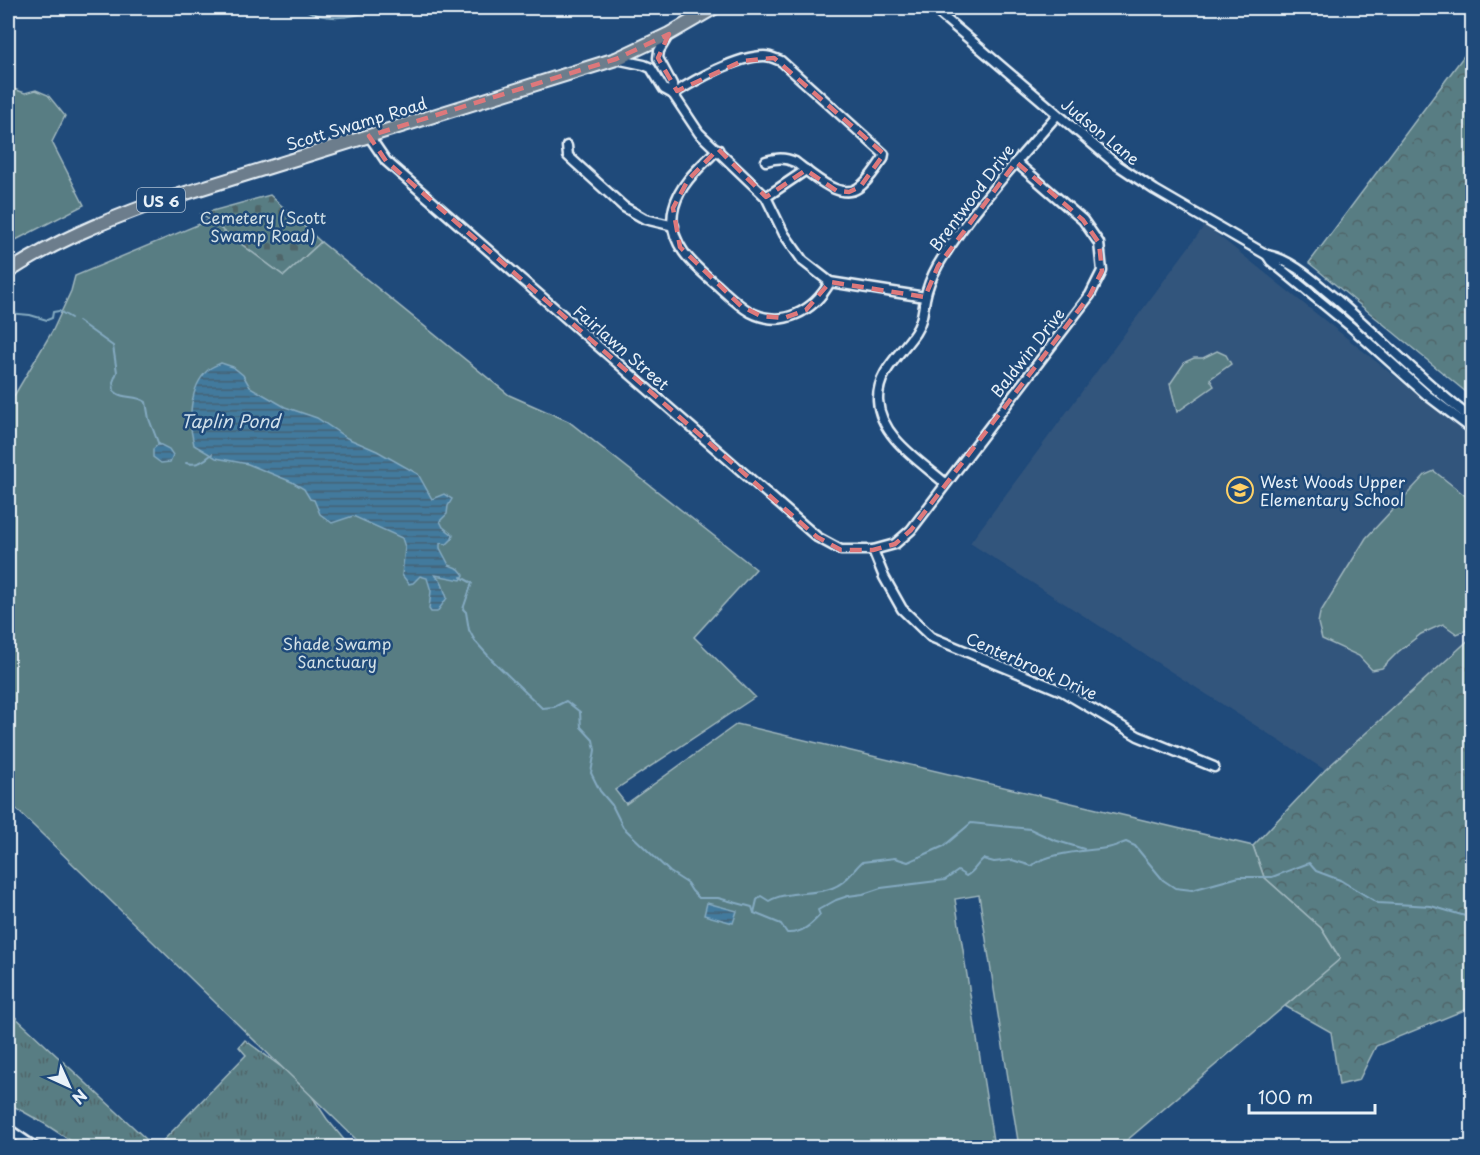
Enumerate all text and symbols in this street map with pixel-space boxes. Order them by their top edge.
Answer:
street label: Scott Swamp Road [283,90,429,156]
street label: Judson Lane [1057,92,1145,170]
street label: Brentwood Drive [923,139,1019,255]
road number: US 6 [137,188,185,212]
park label: Cemetery (Scott Swamp Road) [200,205,326,247]
street label: Fairlawn Street [569,299,676,396]
street label: Baldwin Drive [984,302,1070,402]
water label: Taplin Pond [180,407,283,434]
place label: West Woods Upper Elementary School [1260,469,1406,511]
school or university icon: West Woods Upper Elementary School [1225,475,1255,505]
street label: Centerbrook Drive [963,625,1101,705]
park label: Shade Swamp Sanctuary [283,631,392,673]
north arrow [39,1056,99,1116]
scale bar [1249,1077,1375,1115]
text: 100 m [1258,1083,1313,1110]
text: N [67,1084,93,1110]

